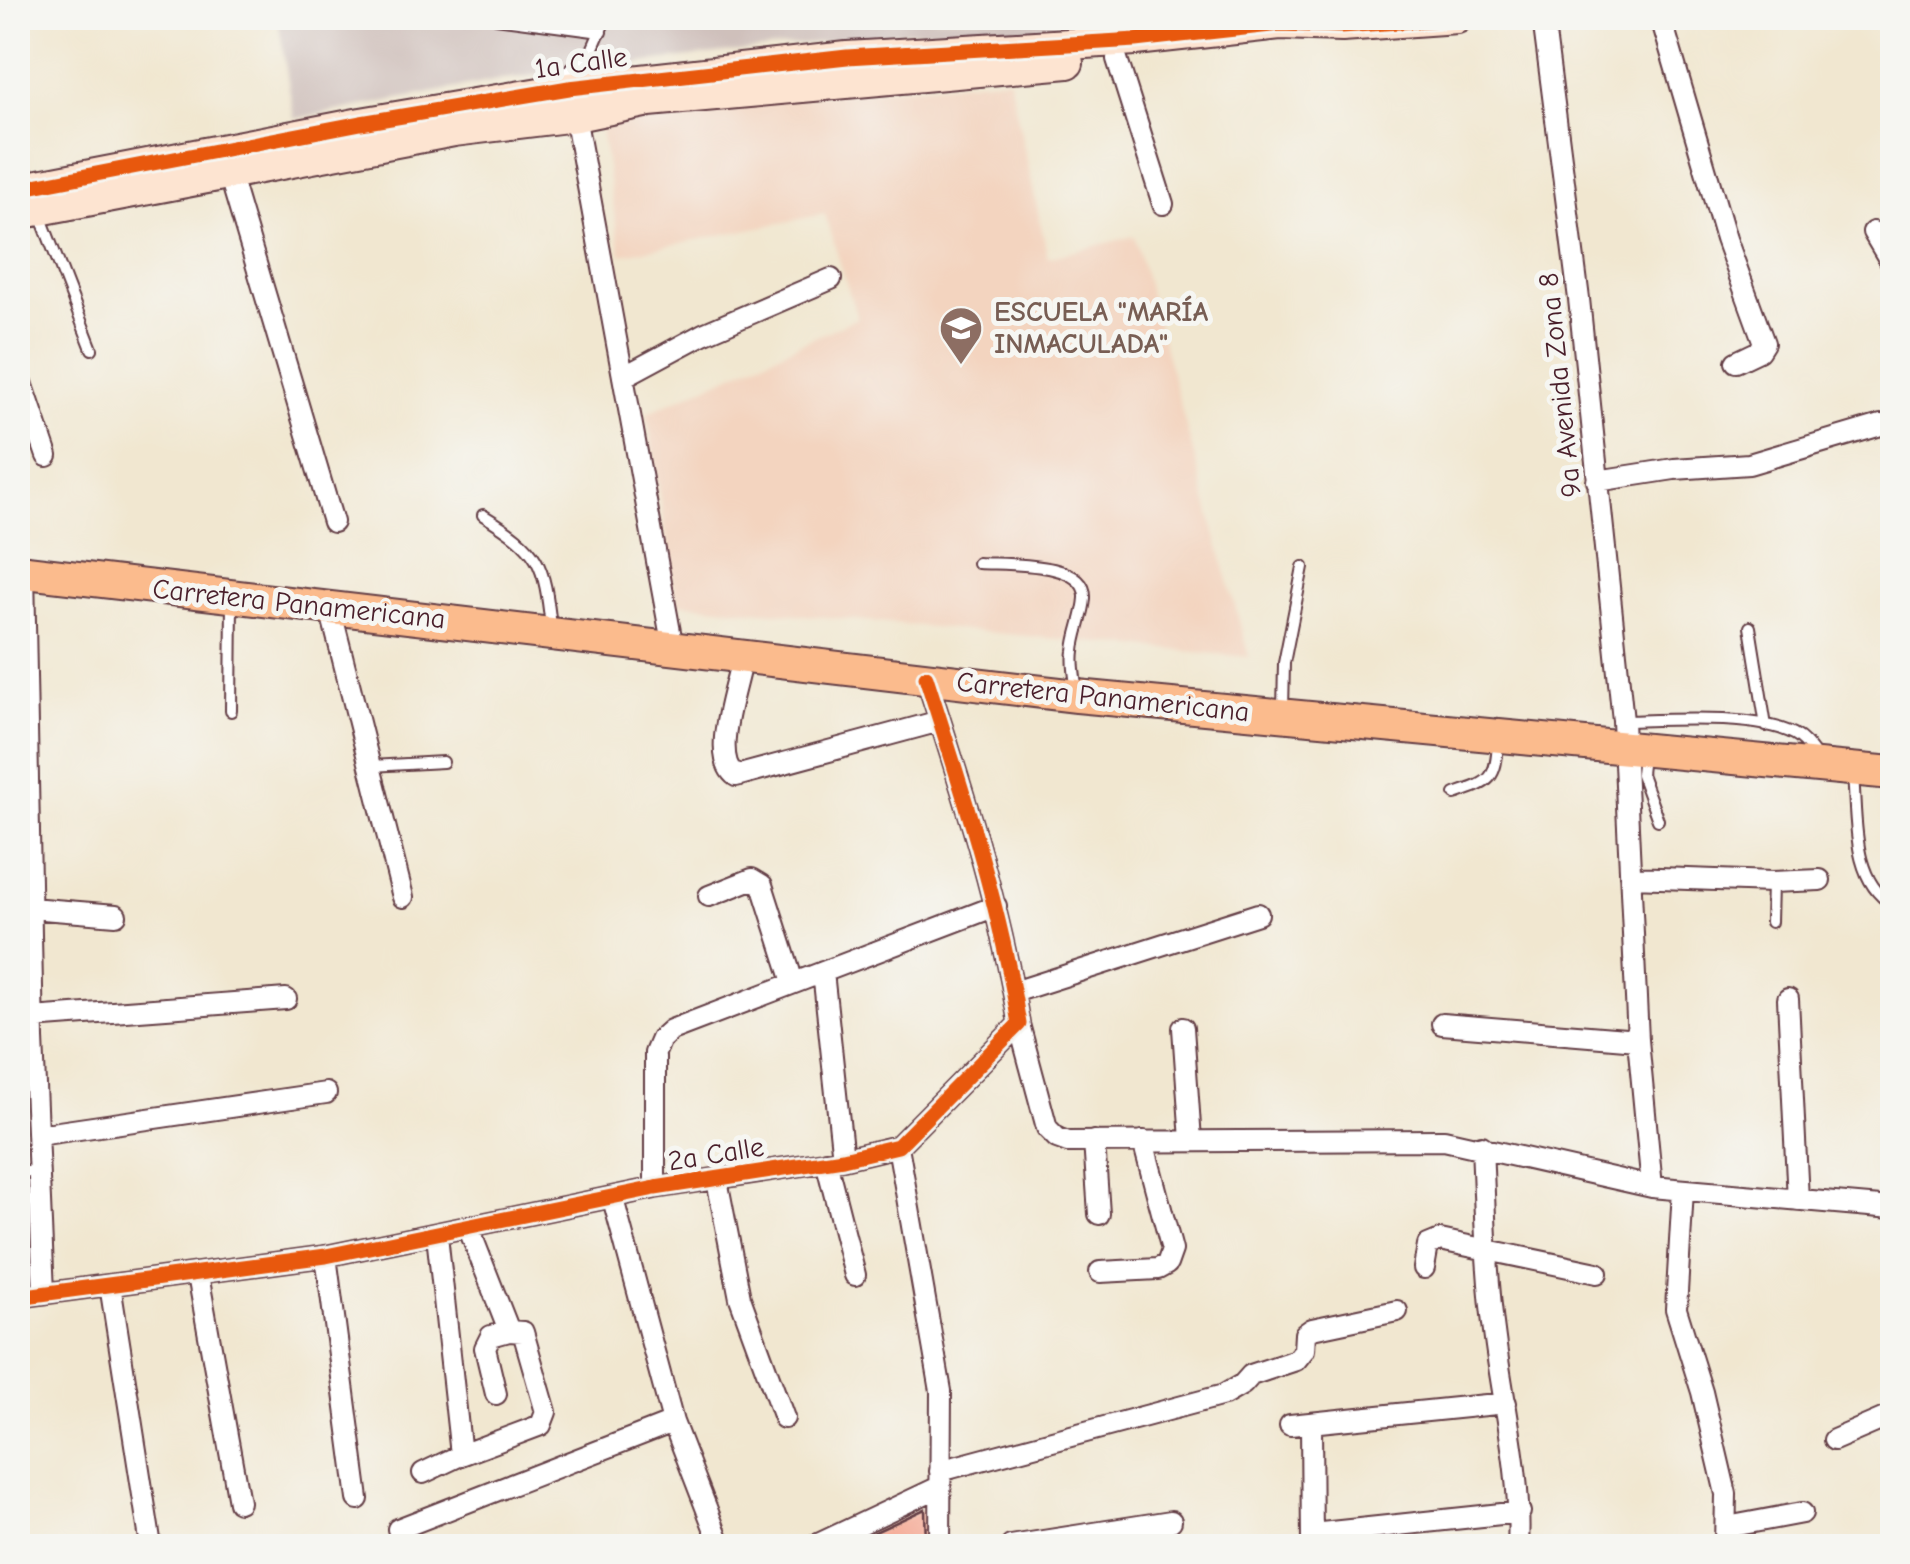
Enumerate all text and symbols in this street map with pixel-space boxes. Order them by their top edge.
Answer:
street label: 1a Calle [533,41,629,85]
street label: 9a Avenida Zona 8 [1532,271,1588,499]
place label: ESCUELA "MARÍA INMACULADA" [994,295,1209,360]
school or university icon: ESCUELA "MARÍA INMACULADA" [938,305,984,366]
street label: Carretera Panamericana [151,573,447,635]
street label: Carretera Panamericana [955,666,1251,728]
street label: 2a Calle [666,1131,766,1177]

